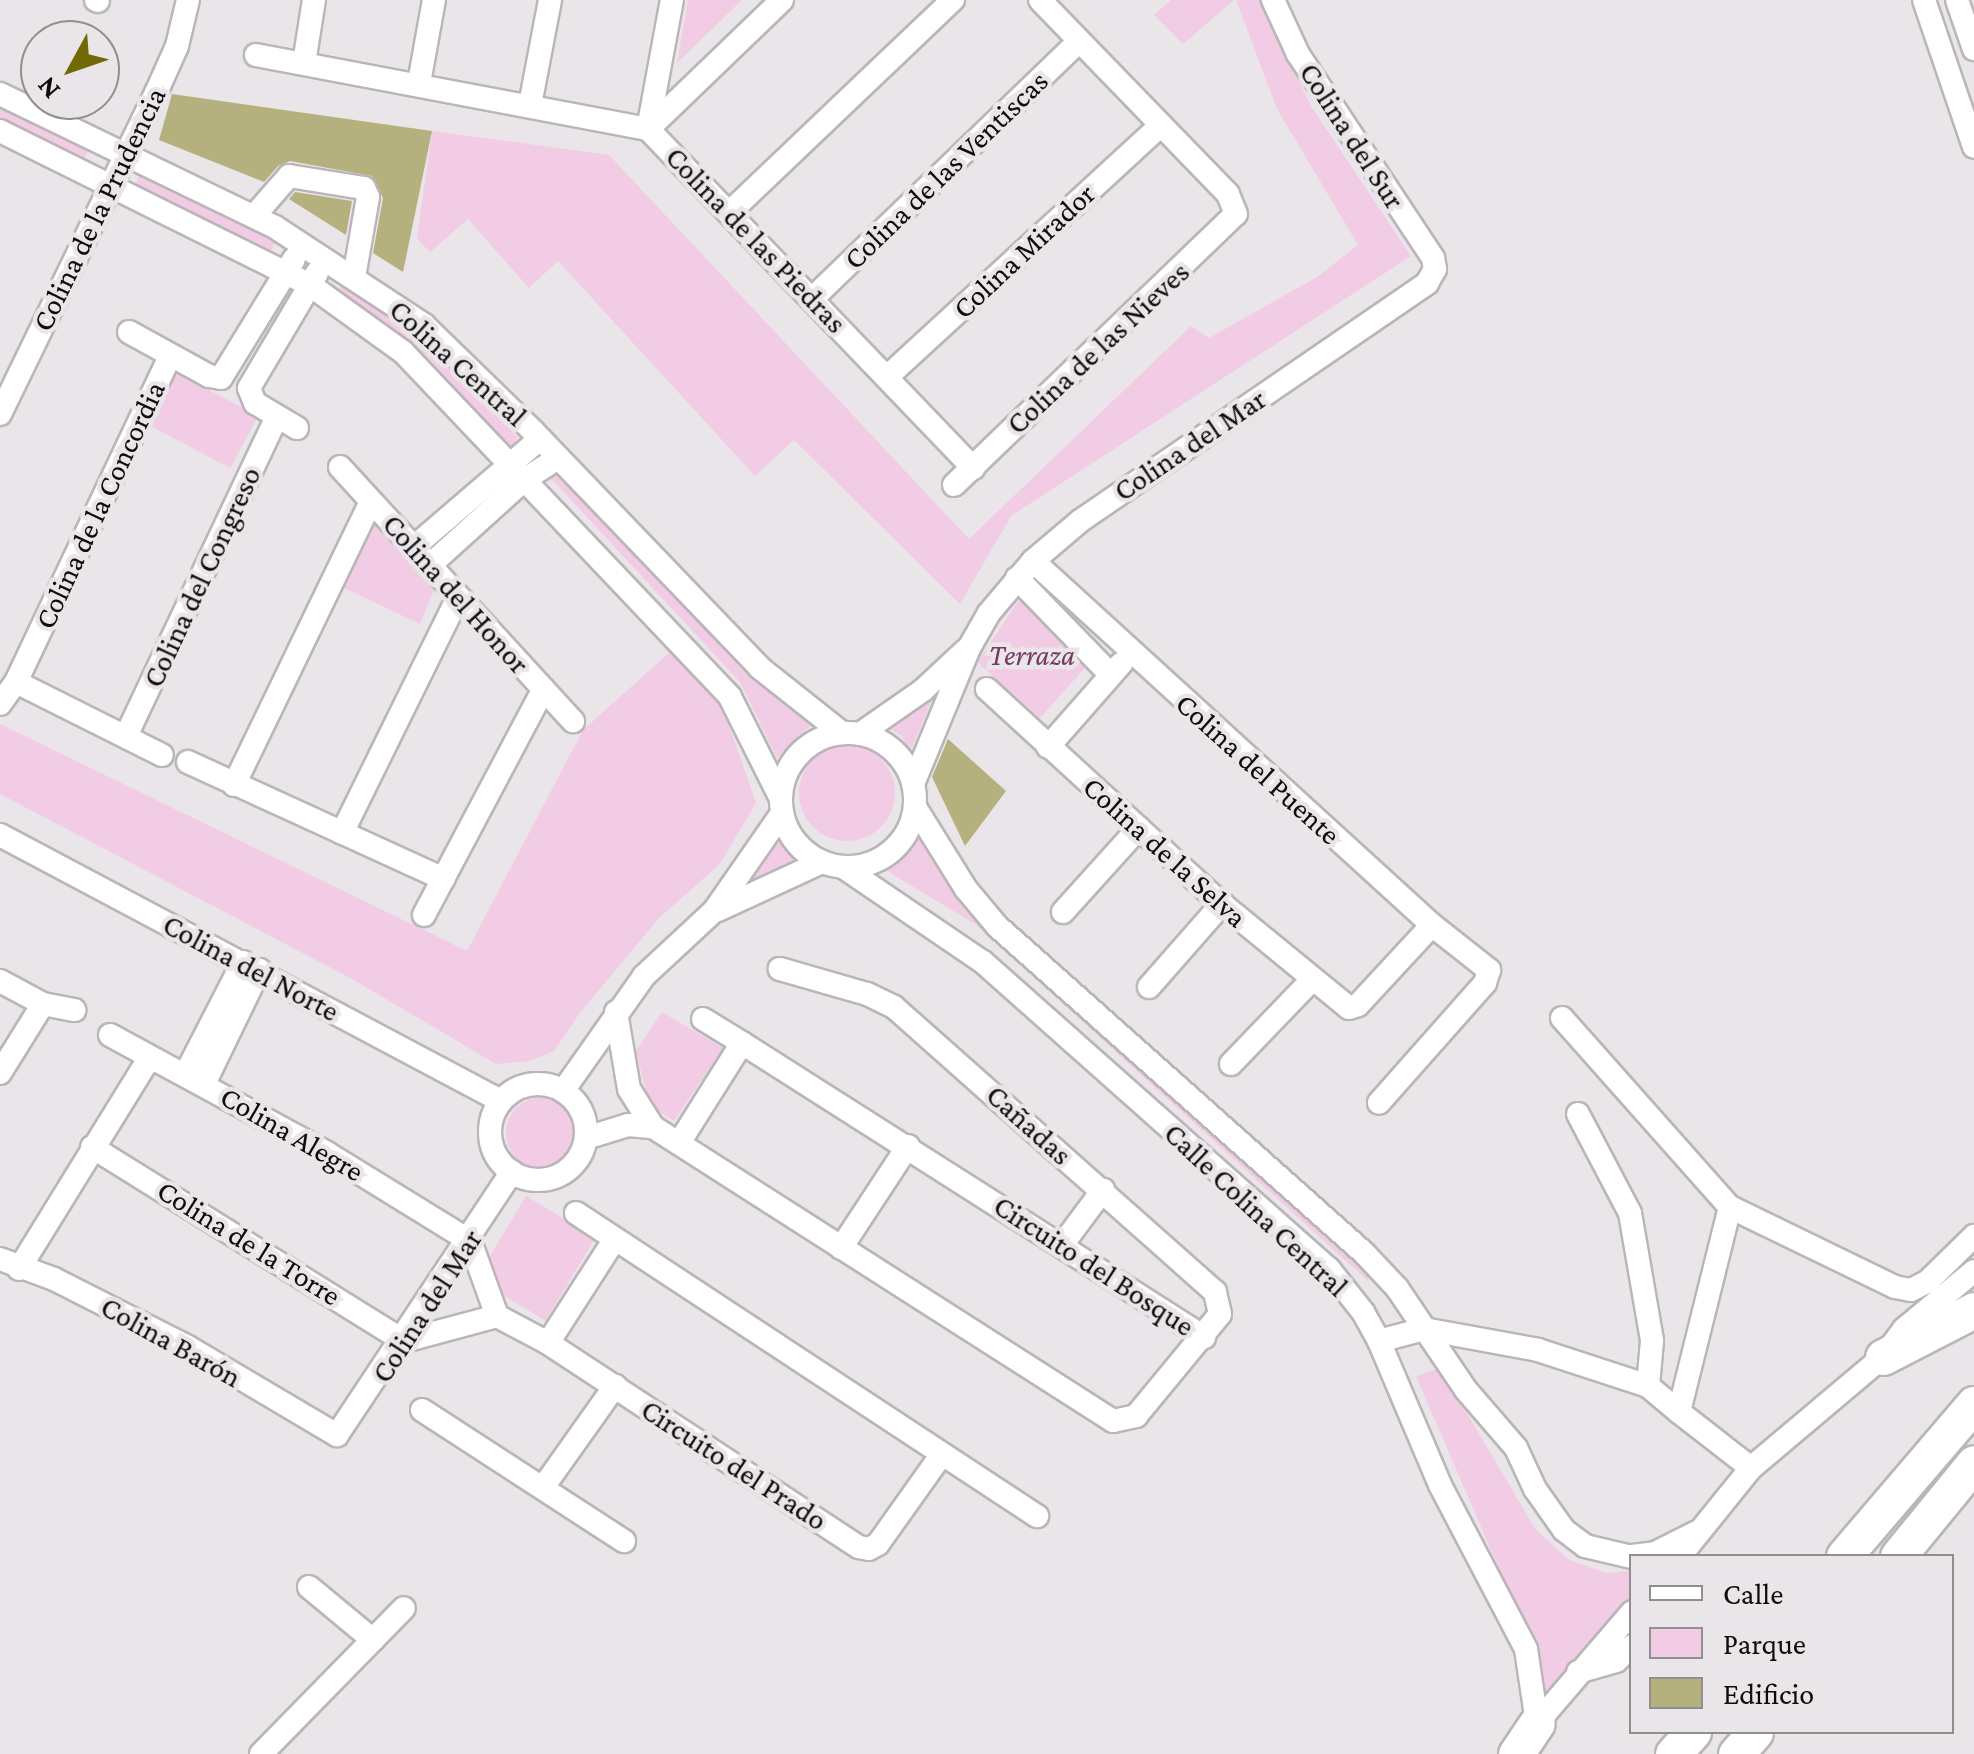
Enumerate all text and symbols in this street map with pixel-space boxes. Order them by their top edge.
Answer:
north arrow [20,20,120,120]
street label: Colina del Sur [1291,56,1413,216]
street label: Colina de las Ventiscas [836,63,1056,277]
text: N [30,71,66,106]
street label: Colina de la Prudencia [24,81,174,337]
street label: Colina de las Piedras [658,139,854,341]
street label: Colina Mirador [945,176,1103,326]
street label: Colina de las Nieves [999,254,1197,442]
street label: Colina Central [382,292,534,434]
street label: Colina de la Concordia [27,375,173,635]
street label: Colina del Mar [1107,381,1273,509]
street label: Colina del Congreso [135,461,269,693]
street label: Colina del Honor [375,507,537,681]
park label: Terraza [989,637,1075,673]
street label: Colina del Puente [1168,686,1348,852]
street label: Colina de la Selva [1076,769,1254,935]
street label: Colina del Norte [157,907,345,1029]
street label: Cañadas [979,1077,1079,1173]
street label: Colina Alegre [214,1079,370,1189]
street label: Calle Colina Central [1157,1116,1355,1304]
street label: Colina de la Torre [151,1172,347,1314]
street label: Circuito del Bosque [987,1188,1201,1344]
street label: Colina del Mar [364,1223,490,1389]
street label: Colina Barón [94,1289,248,1395]
street label: Circuito del Prado [634,1392,834,1538]
legend [1629,1554,1954,1734]
text: Calle [1723,1577,1783,1610]
text: Parque [1723,1627,1806,1660]
text: Edificio [1723,1677,1814,1710]

